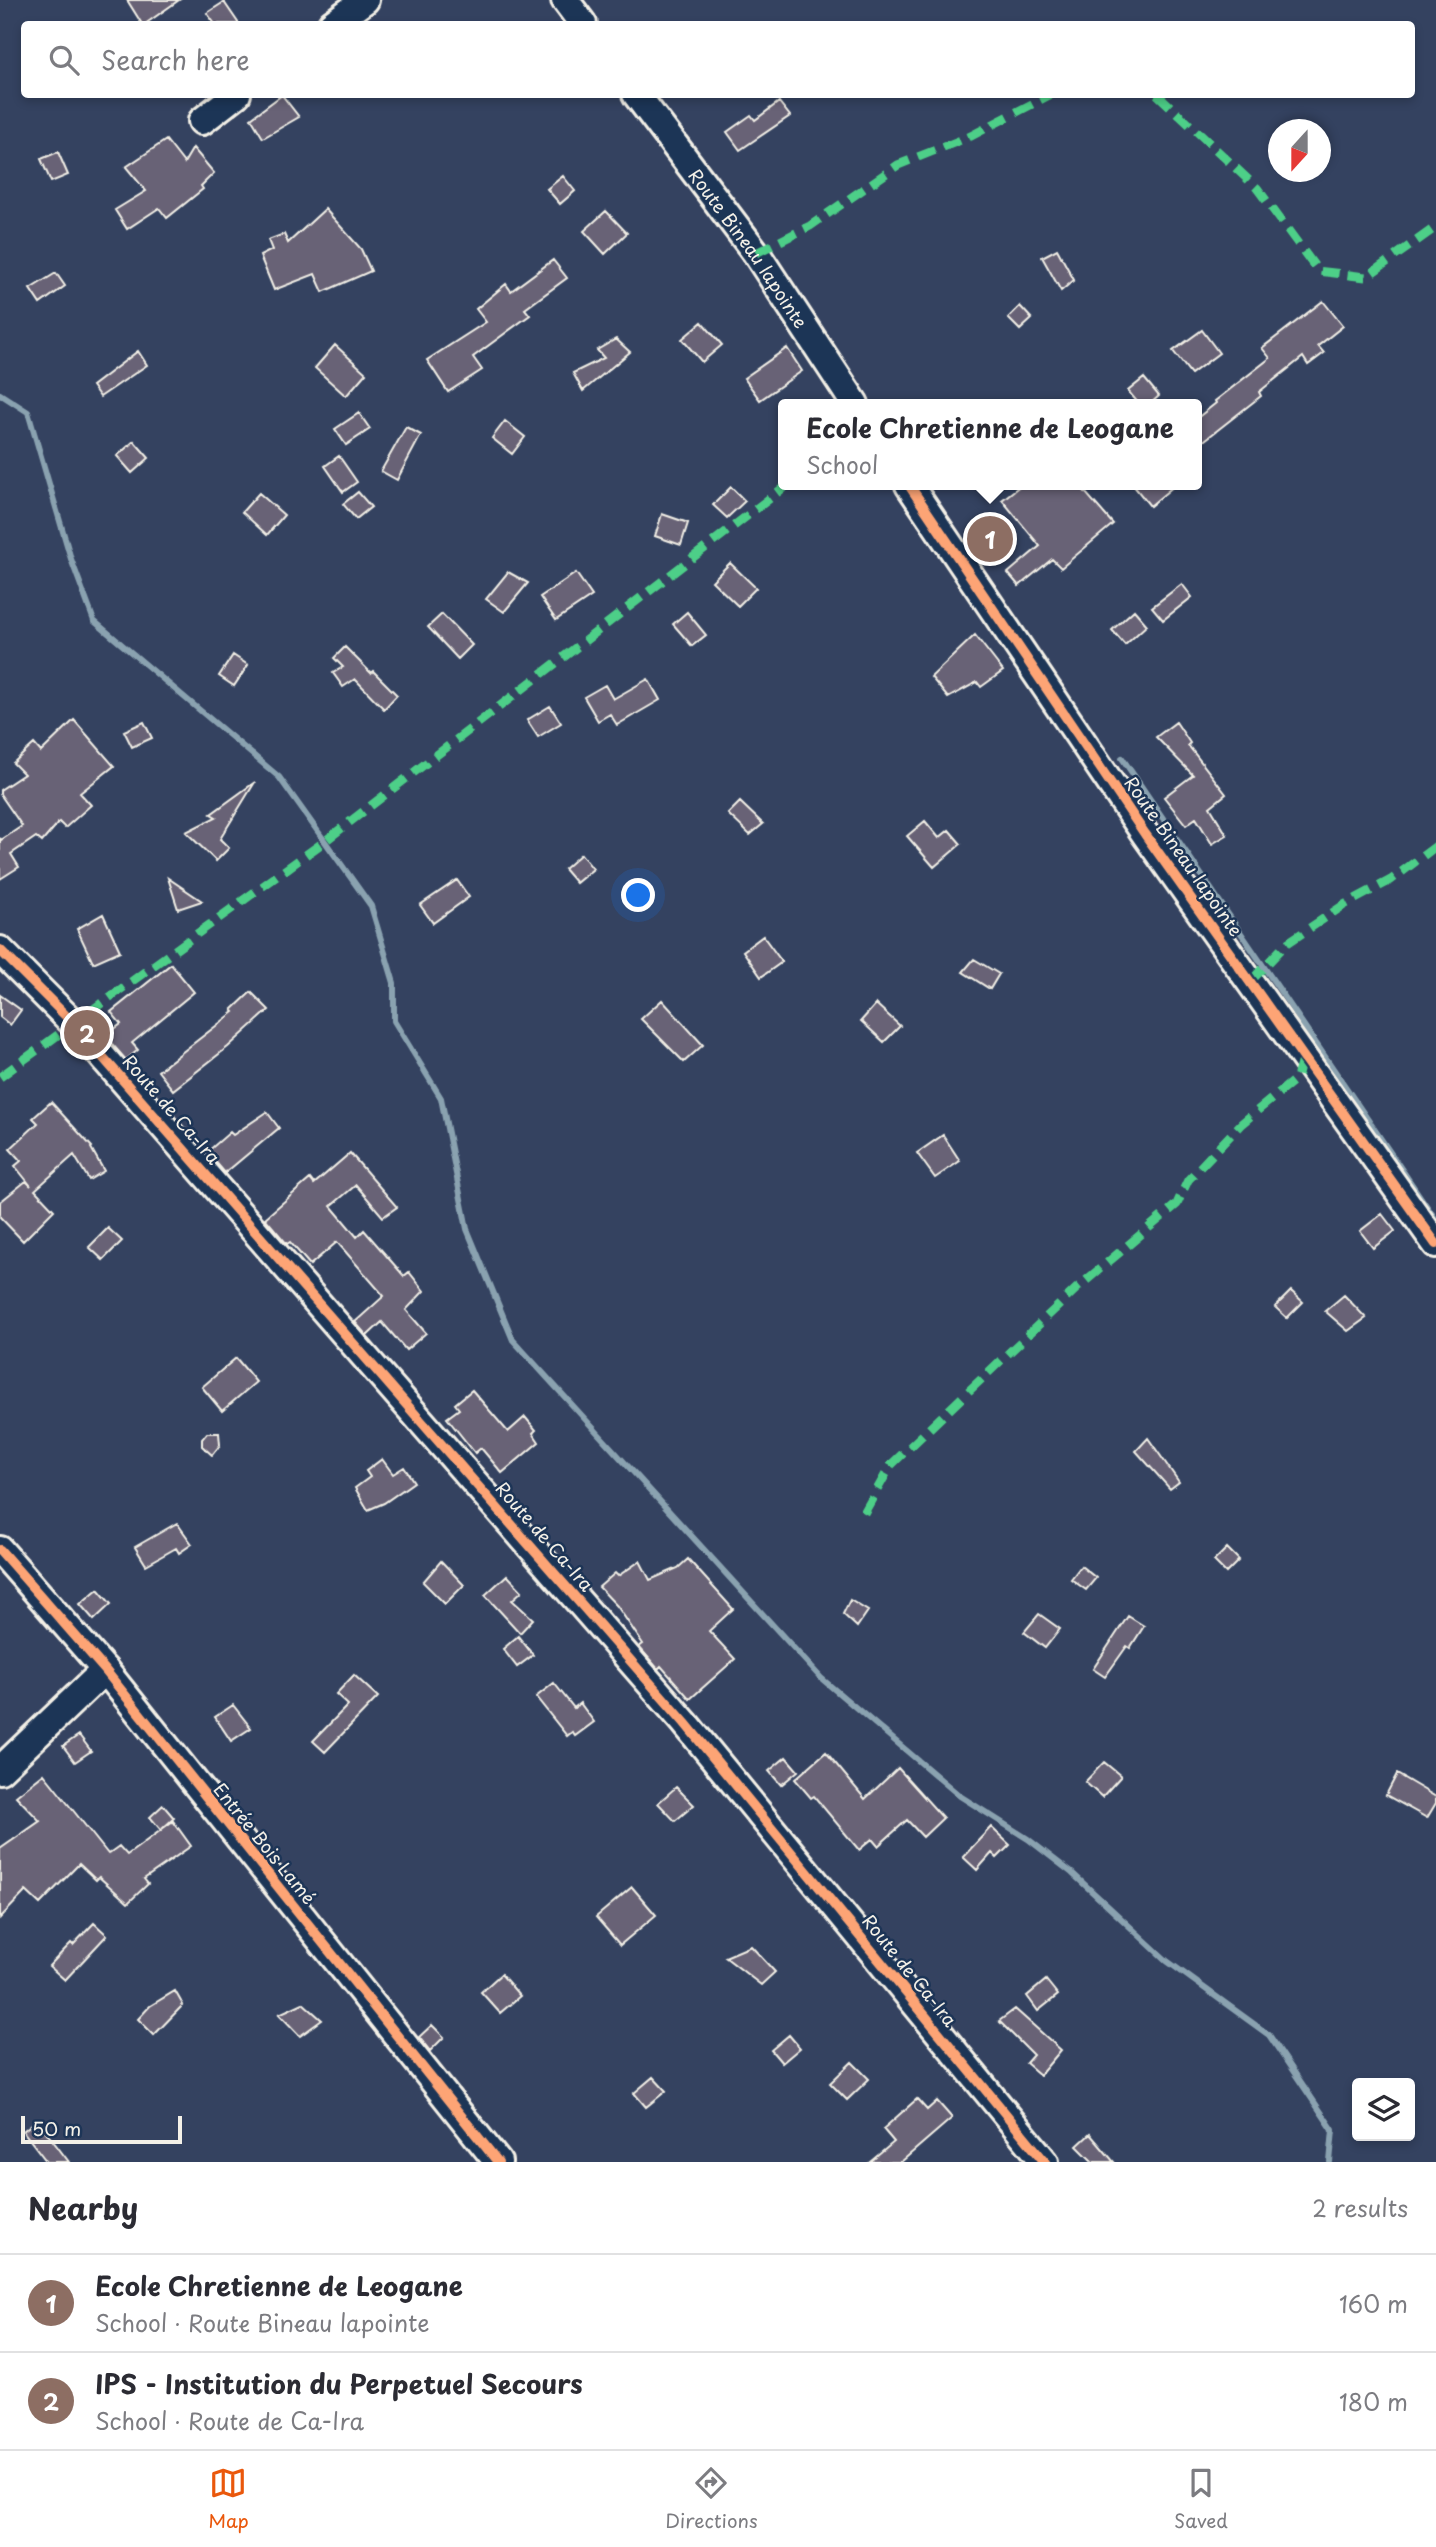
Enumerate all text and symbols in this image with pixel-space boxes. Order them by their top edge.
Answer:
search box [21,21,1415,98]
text: Search here [101,40,250,79]
icon: search [45,41,83,79]
north arrow [1268,119,1331,182]
street label: Route Bineau lapointe [683,162,815,333]
popup [778,399,1202,490]
text: Ecole Chretienne de Leogane [806,408,1174,447]
text: School [806,447,878,482]
pin: 1 [967,513,1013,565]
street label: Route Bineau lapointe [1118,770,1250,942]
your location [621,878,655,912]
pin: 2 [64,1007,110,1059]
street label: Route de Ca-Ira [117,1048,228,1170]
street label: Route de Ca-Ira [490,1475,601,1597]
street label: Entrée Bois Lamé [207,1776,323,1910]
street label: Route de Ca-Ira [856,1908,964,2032]
map controls [1352,2078,1415,2141]
button: layers [1352,2078,1415,2141]
scale bar [21,2113,182,2145]
text: 50 m [32,2114,81,2142]
text: Nearby [28,2185,138,2230]
text: 2 results [1312,2190,1408,2225]
text: Ecole Chretienne de Leogane [95,2266,463,2305]
text: 1 [46,2286,57,2321]
text: 160 m [1339,2286,1408,2321]
text: School · Route Bineau lapointe [95,2305,430,2340]
text: IPS - Institution du Perpetuel Secours [95,2364,583,2403]
text: 2 [43,2384,59,2419]
text: 180 m [1339,2384,1408,2419]
text: School · Route de Ca-Ira [95,2403,364,2438]
tab: Map [208,2464,249,2534]
tab: Directions [665,2464,758,2534]
tab: Saved [1174,2464,1228,2534]

